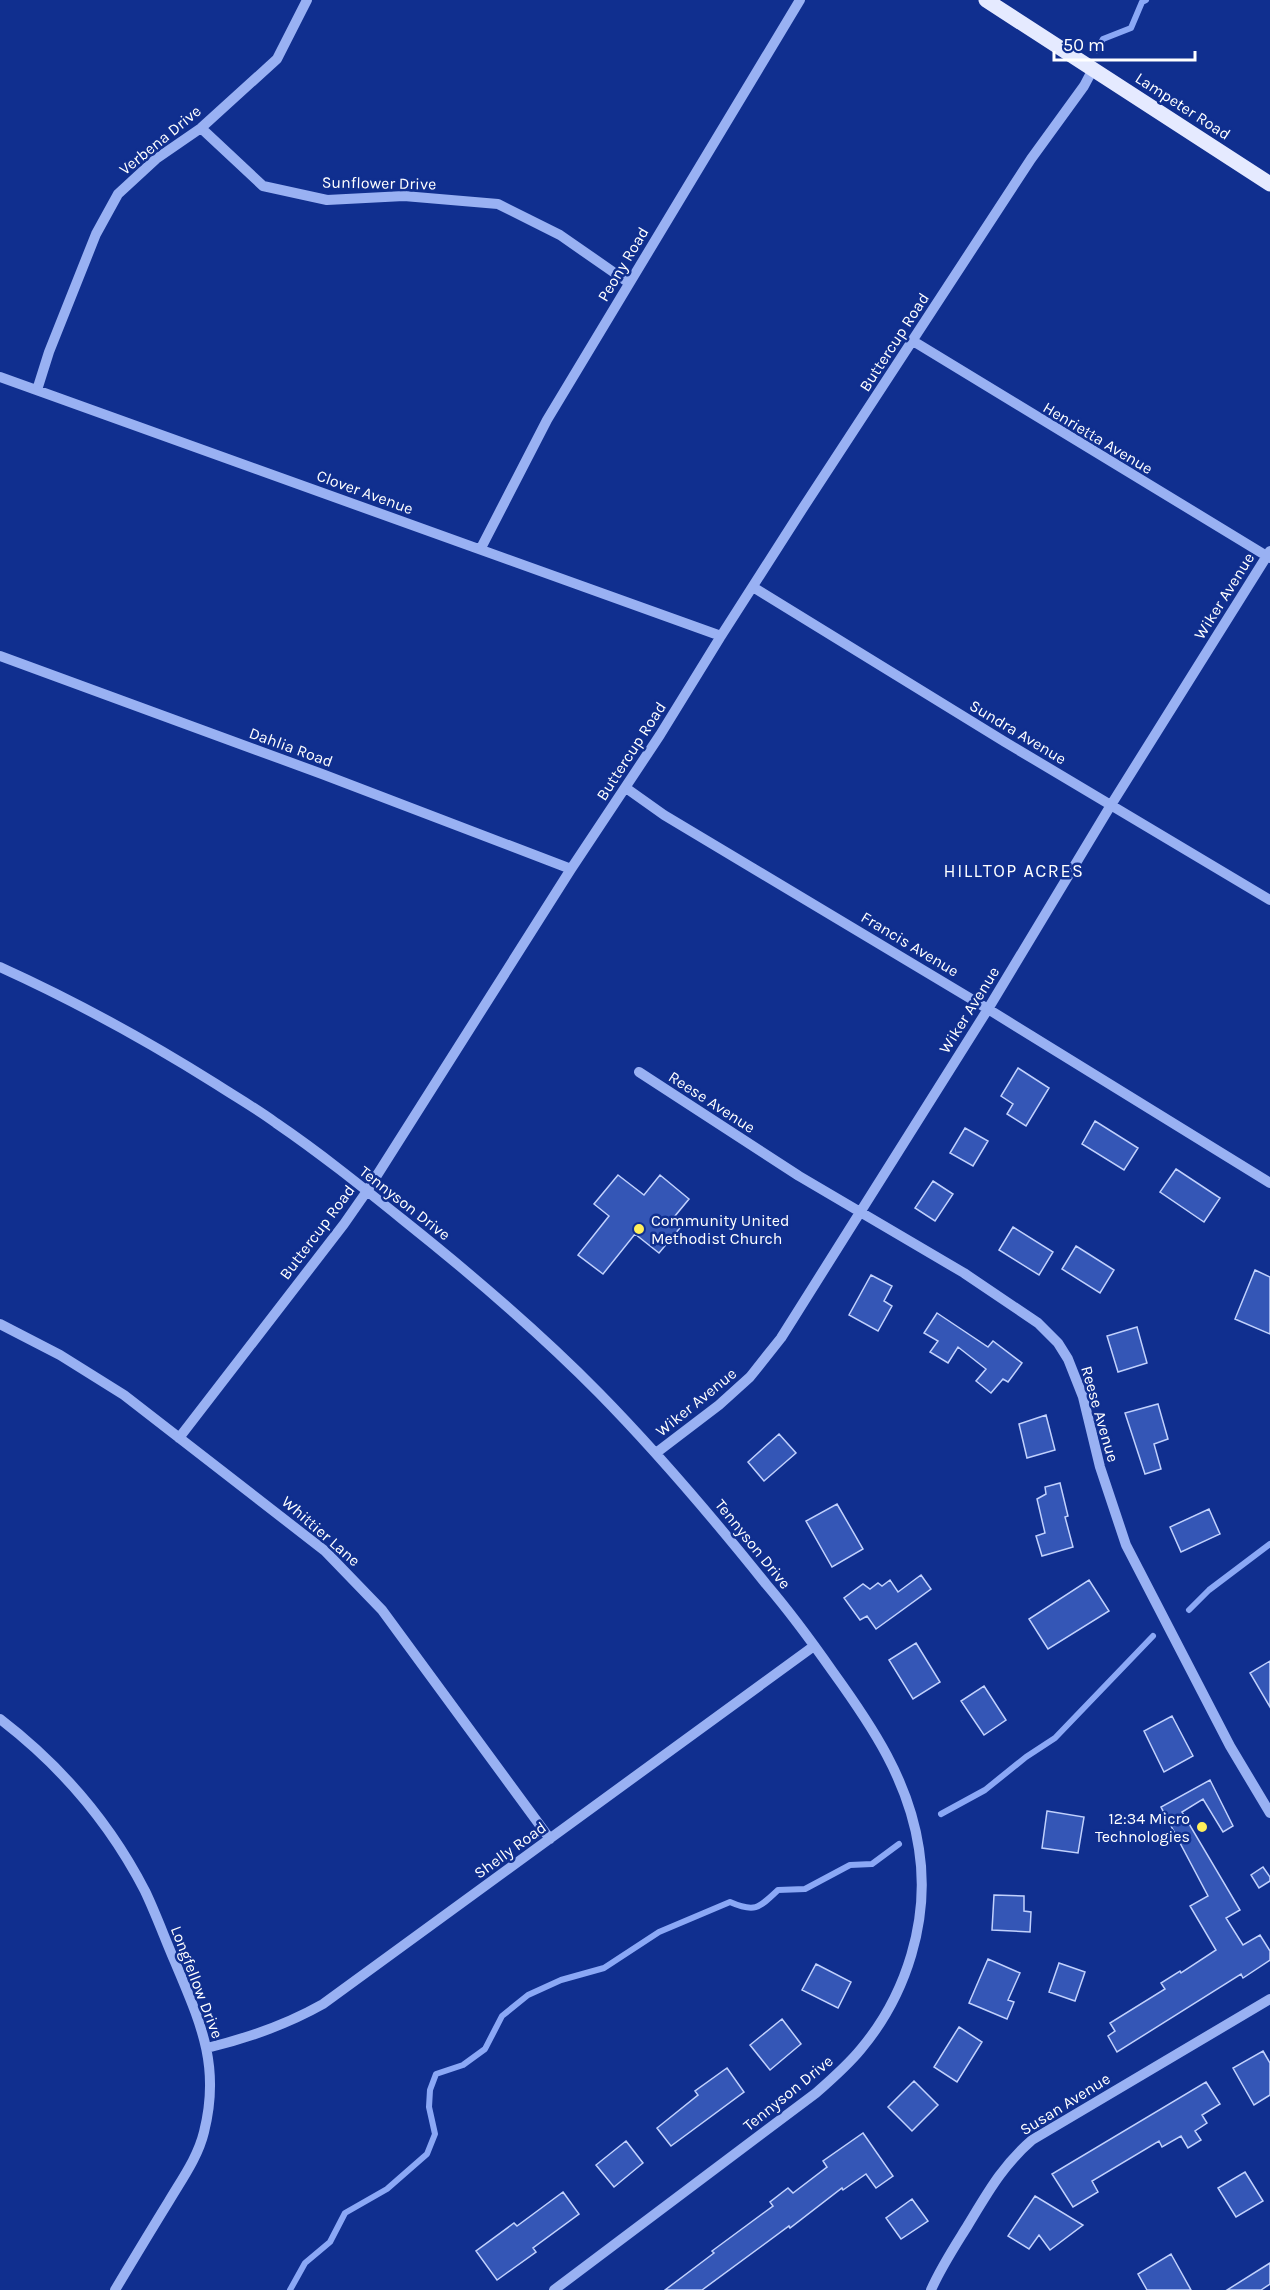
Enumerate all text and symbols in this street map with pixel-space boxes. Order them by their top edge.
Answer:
scale bar [1054,24,1195,62]
text: 50 m [1063,34,1105,56]
street label: Lampeter Road [1132,68,1234,144]
street label: Verbena Drive [115,101,205,179]
street label: Sunflower Drive [322,173,436,193]
street label: Peony Road [593,223,653,305]
street label: Buttercup Road [855,289,933,395]
street label: Henrietta Avenue [1040,398,1156,478]
street label: Clover Avenue [314,466,416,518]
street label: Wiker Avenue [1190,549,1258,643]
street label: Sundra Avenue [966,696,1070,768]
street label: Buttercup Road [592,698,670,804]
street label: Dahlia Road [247,723,335,771]
district label: HILLTOP ACRES [944,860,1084,882]
street label: Francis Avenue [858,907,962,981]
street label: Wiker Avenue [935,963,1003,1057]
street label: Reese Avenue [665,1067,759,1137]
street label: Tennyson Drive [356,1162,454,1244]
street label: Buttercup Road [275,1181,359,1283]
place label: Community United Methodist Church [651,1211,789,1248]
marker: Community United Methodist Church [632,1222,646,1236]
street label: Wiker Avenue [652,1364,740,1440]
street label: Reese Avenue [1077,1364,1123,1464]
street label: Whittier Lane [278,1492,364,1570]
street label: Tennyson Drive [711,1495,795,1593]
place label: 12:34 Micro Technologies [1095,1809,1190,1846]
street label: Shelly Road [470,1817,550,1883]
marker: 12:34 Micro Technologies [1195,1820,1209,1834]
street label: Longfellow Drive [167,1923,227,2041]
street label: Tennyson Drive [739,2051,837,2135]
street label: Susan Avenue [1016,2069,1114,2139]

